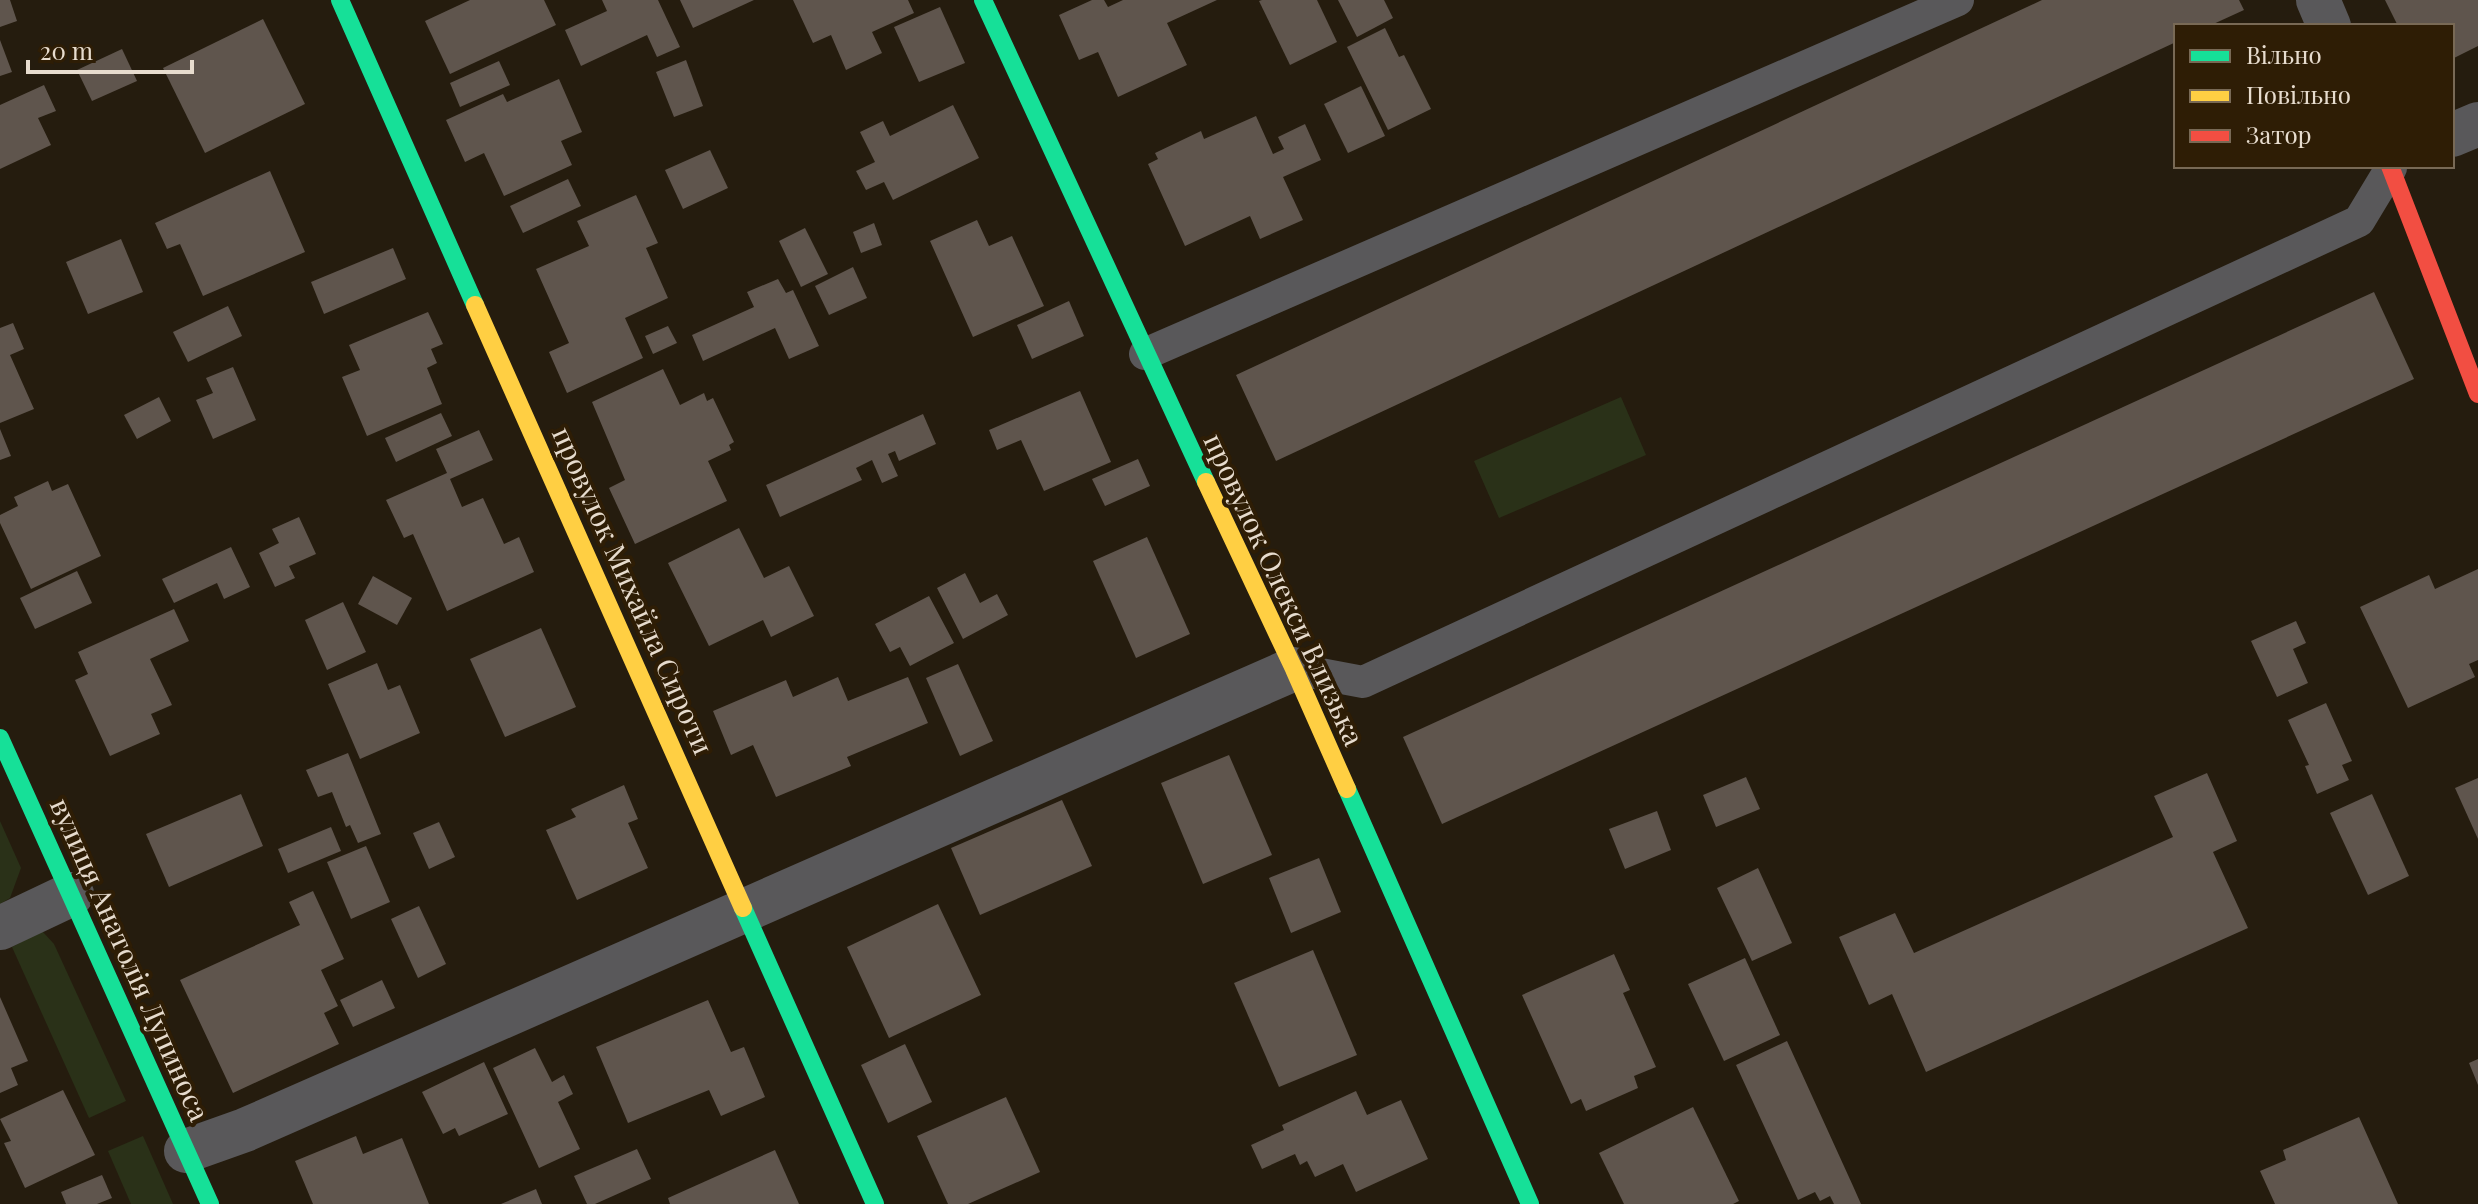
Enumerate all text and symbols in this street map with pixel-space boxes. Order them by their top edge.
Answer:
scale bar [28,24,192,74]
legend [2174,24,2454,168]
text: 20 m [40,34,93,66]
text: Вільно [2246,38,2322,70]
text: Повільно [2246,78,2351,110]
text: Затор [2246,118,2312,150]
street label: провулок Михайла Сироти [545,420,723,760]
street label: провулок Олекси Влизька [1196,427,1374,751]
street label: вулиця Анатолія Лупиноса [43,792,219,1126]

